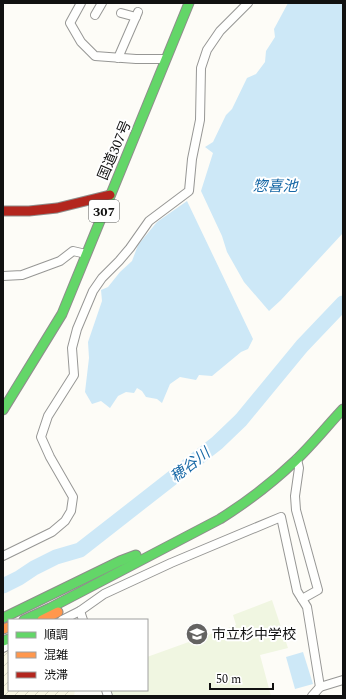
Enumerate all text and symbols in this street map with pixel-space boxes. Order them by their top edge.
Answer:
street label: 国道307号 [92,117,136,183]
water label: 惣喜池 [252,175,299,198]
road number: 307 [89,200,119,222]
water label: 穂谷川 [165,441,217,488]
legend [8,619,148,691]
school or university icon: 市立杉中学校 [184,621,210,647]
place label: 市立杉中学校 [212,624,296,645]
text: 順調 [44,626,68,645]
text: 混雑 [44,646,68,665]
scale bar [210,665,273,691]
text: 渋滞 [44,666,68,685]
text: 50 m [216,670,241,689]

